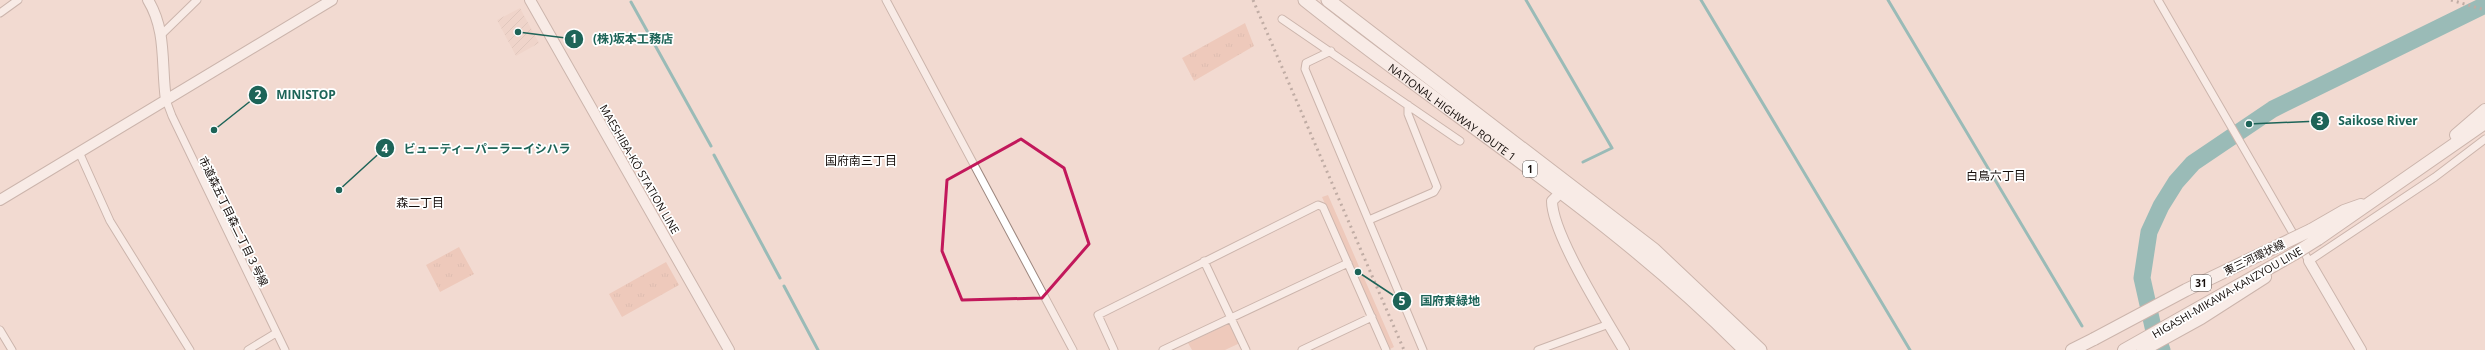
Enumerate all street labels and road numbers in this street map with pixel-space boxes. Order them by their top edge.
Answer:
street label: NATIONAL HIGHWAY ROUTE 1 [1386,59,1520,163]
street label: MAESHIBA-KŌ STATION LINE [597,102,683,236]
street label: 市道森五丁目森二丁目３号線 [196,153,272,289]
road number: 1 [1523,161,1537,177]
street label: 東三河環状線 [2221,236,2287,278]
street label: HIGASHI-MIKAWA-KANZYOU LINE [2149,243,2305,341]
road number: 31 [2191,275,2211,291]

